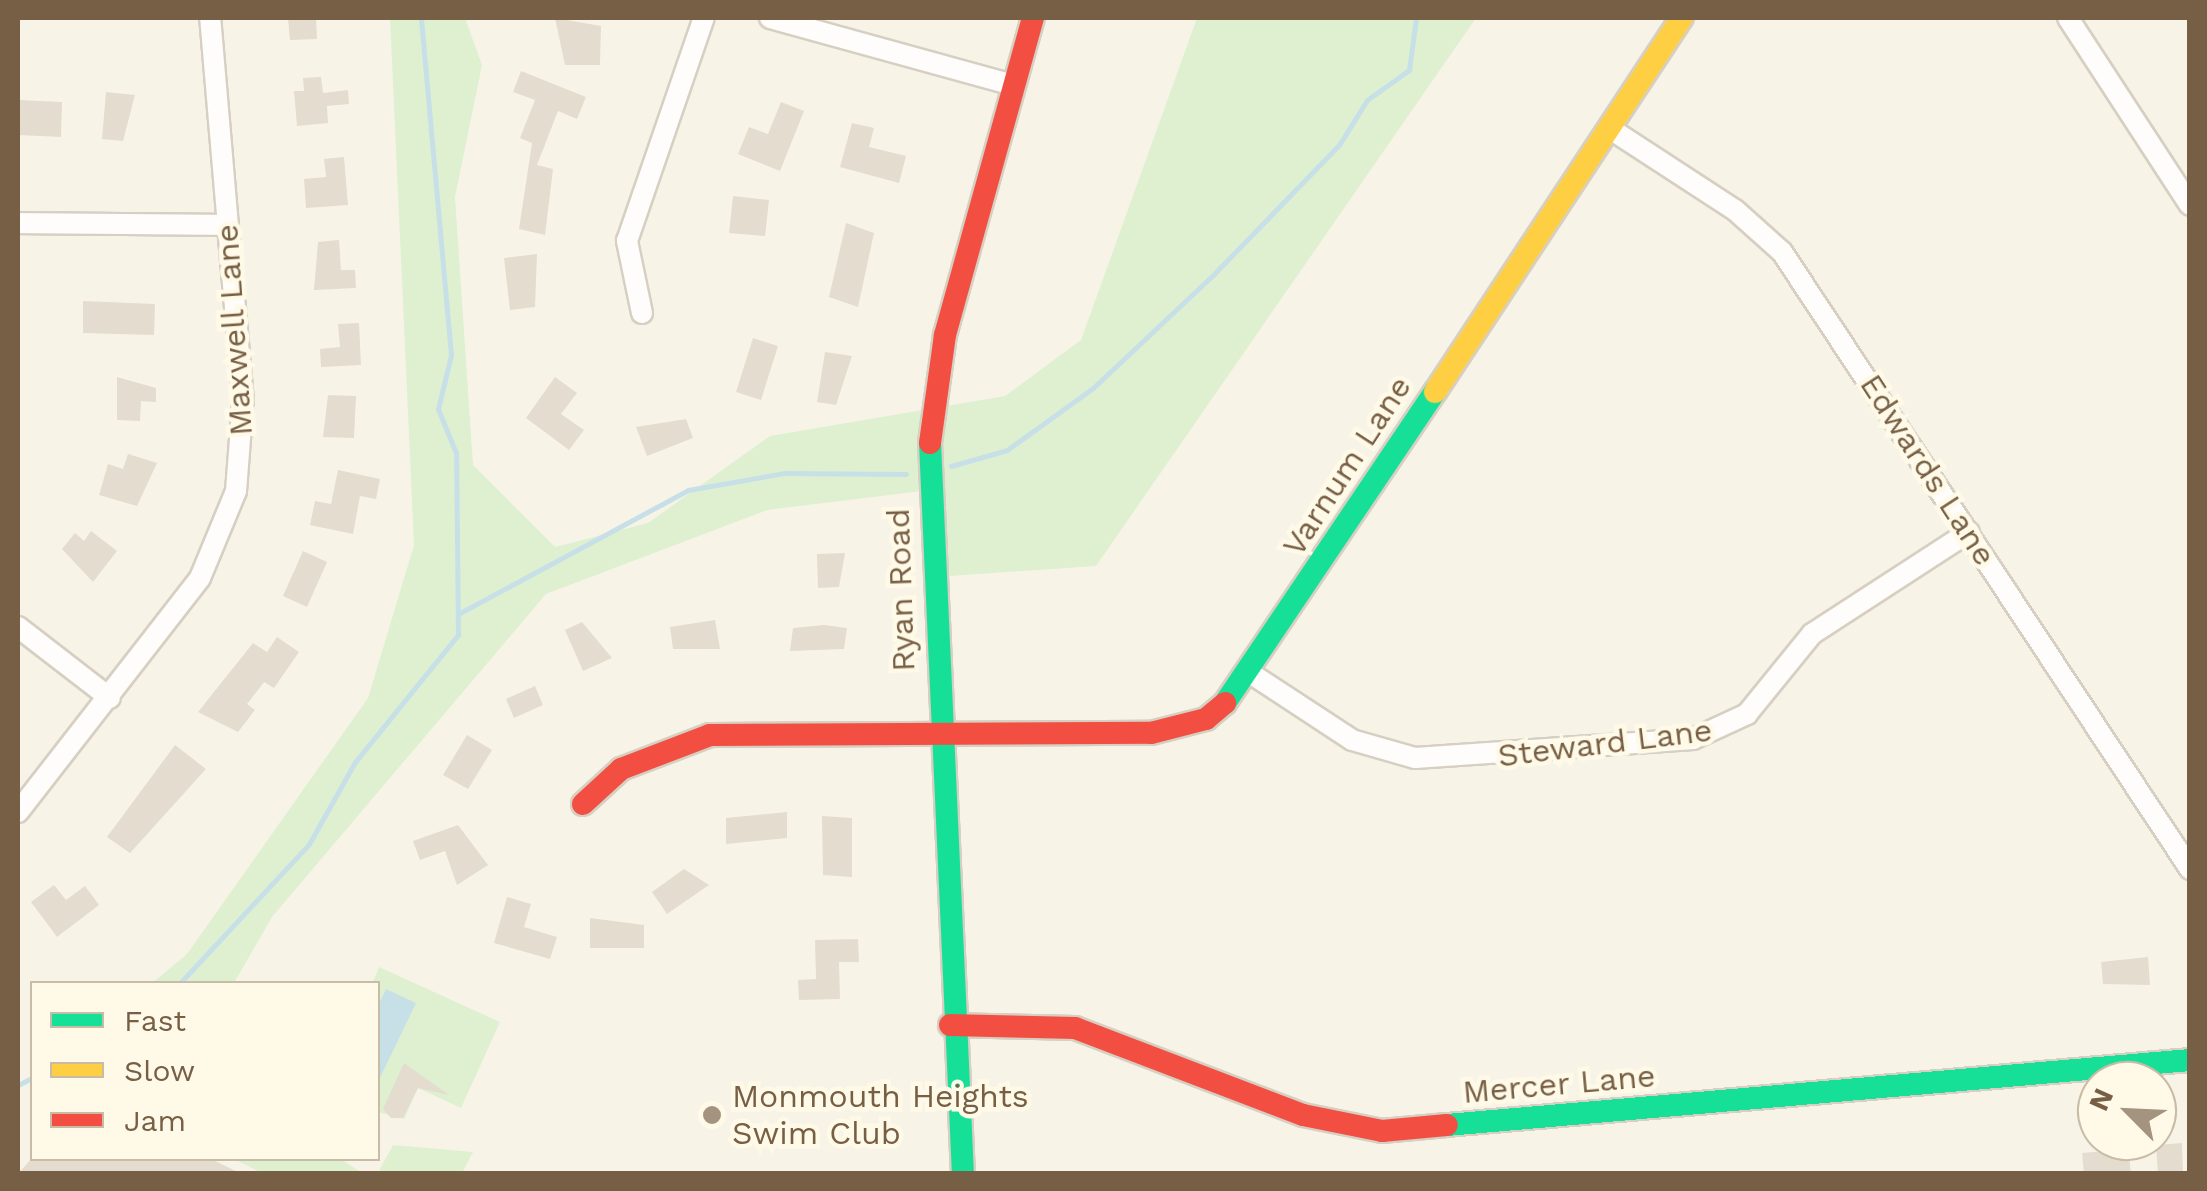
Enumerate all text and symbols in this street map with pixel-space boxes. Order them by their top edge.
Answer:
street label: Maxwell Lane [207,222,261,438]
street label: Edwards Lane [1852,367,2004,573]
street label: Varnum Lane [1275,369,1419,563]
street label: Ryan Road [879,508,923,672]
street label: Steward Lane [1496,711,1714,775]
legend [30,981,380,1161]
text: Fast [124,1003,186,1038]
text: Slow [124,1053,195,1088]
street label: Mercer Lane [1461,1056,1657,1112]
north arrow [2077,1061,2177,1161]
place label: Monmouth Heights Swim Club [732,1078,1029,1153]
text: N [2082,1083,2120,1116]
text: Jam [124,1103,186,1138]
marker: Monmouth Heights Swim Club [701,1104,723,1126]

